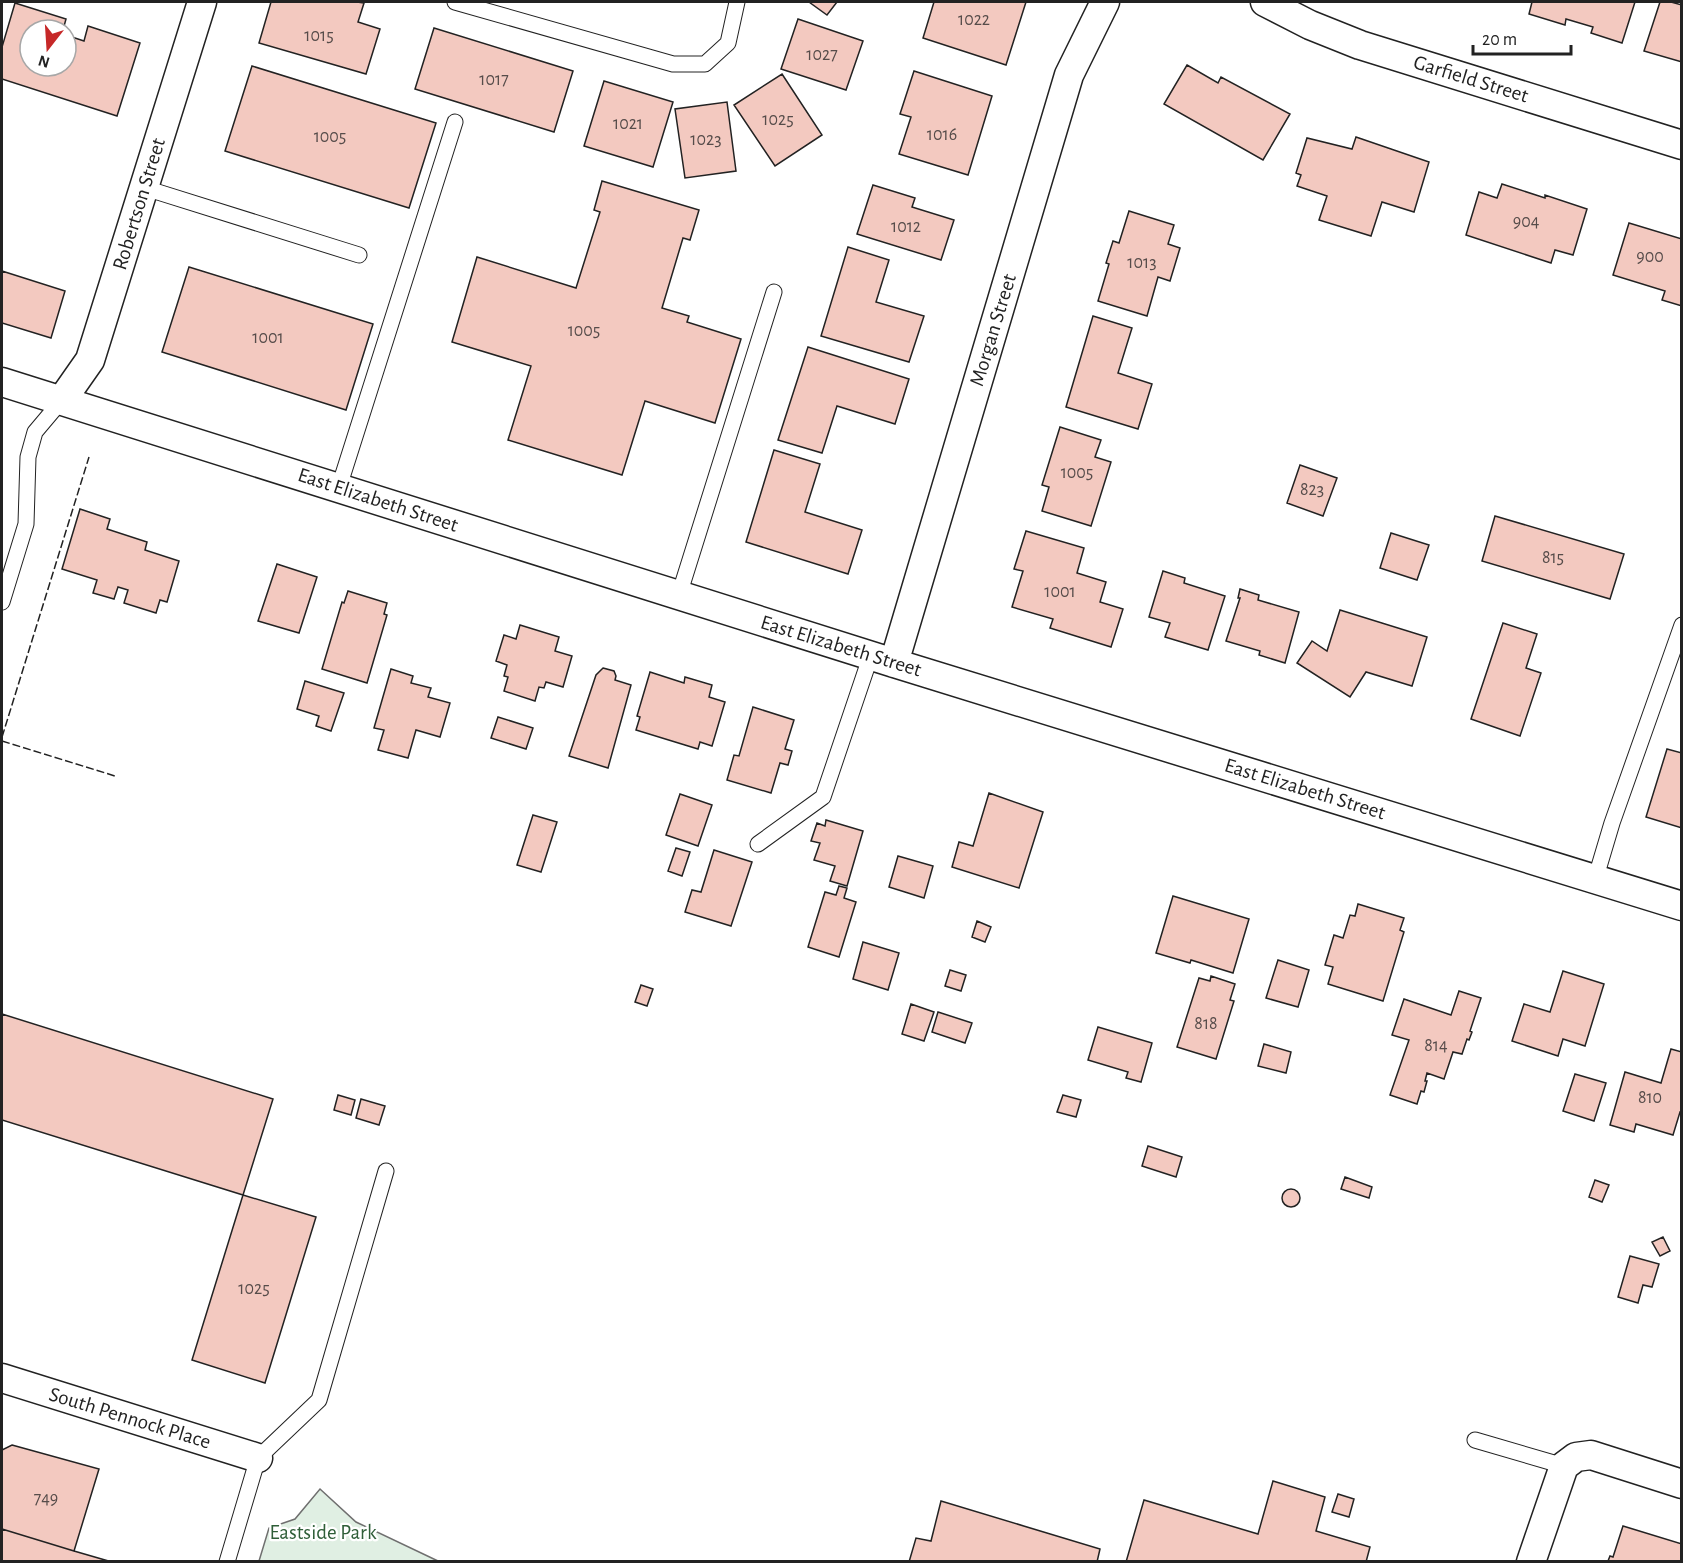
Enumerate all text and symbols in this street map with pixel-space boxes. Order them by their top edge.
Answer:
house number: 1022 [958,11,990,29]
north arrow [18,18,78,78]
scale bar [1473,18,1570,56]
house number: 1015 [304,27,334,45]
text: 20 m [1482,31,1517,49]
house number: 1027 [806,46,838,64]
text: N [36,52,52,71]
street label: Garfield Street [1411,52,1531,107]
house number: 1017 [479,71,509,89]
house number: 1025 [762,111,794,129]
house number: 1021 [613,115,643,133]
house number: 1016 [927,126,957,144]
house number: 1005 [314,128,346,146]
house number: 1023 [690,131,722,149]
street label: Robertson Street [109,135,169,272]
house number: 904 [1513,213,1540,231]
house number: 1012 [891,218,921,236]
house number: 900 [1636,248,1664,266]
house number: 1013 [1127,254,1157,272]
street label: Morgan Street [966,271,1020,389]
house number: 1005 [568,322,600,340]
house number: 1001 [252,329,284,347]
street label: East Elizabeth Street [295,464,461,536]
house number: 1005 [1061,464,1093,482]
house number: 823 [1300,481,1324,499]
house number: 815 [1542,549,1564,567]
house number: 1001 [1044,583,1076,601]
street label: East Elizabeth Street [758,612,924,681]
street label: East Elizabeth Street [1222,755,1388,824]
house number: 818 [1194,1015,1218,1033]
house number: 814 [1424,1037,1448,1055]
house number: 810 [1638,1089,1662,1107]
house number: 1025 [238,1280,270,1298]
street label: South Pennock Place [47,1383,213,1453]
house number: 749 [34,1490,58,1508]
park label: Eastside Park [270,1522,377,1543]

